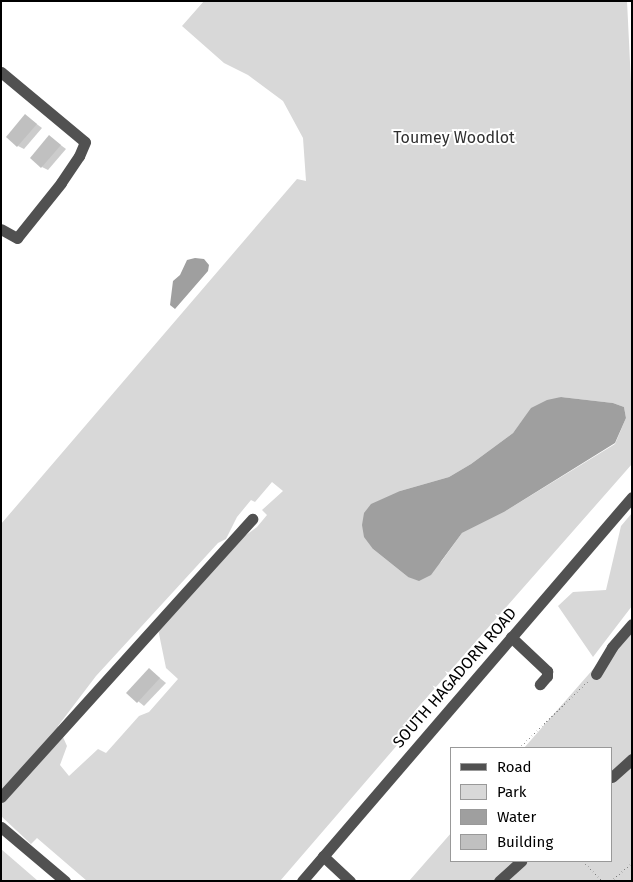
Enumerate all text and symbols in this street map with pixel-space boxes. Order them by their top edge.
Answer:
park label: Toumey Woodlot [393,128,515,148]
street label: SOUTH HAGADORN ROAD [389,604,521,752]
legend [450,747,613,862]
text: Road [497,758,532,776]
text: Park [497,783,527,801]
text: Water [497,808,536,826]
text: Building [497,833,553,851]

